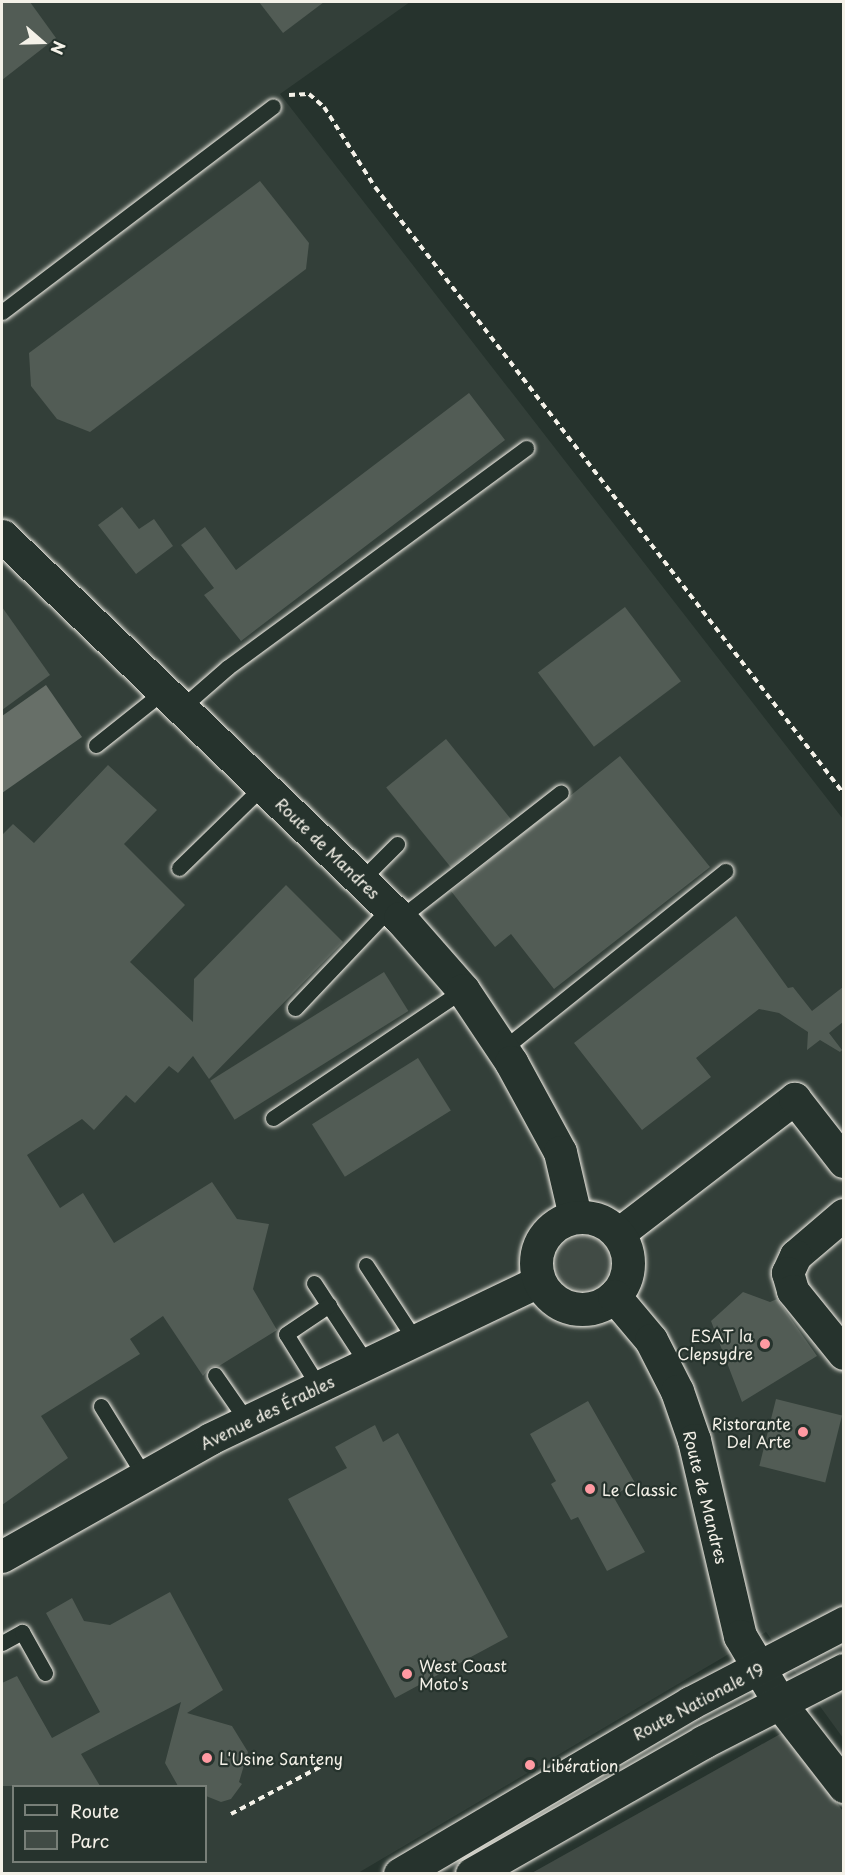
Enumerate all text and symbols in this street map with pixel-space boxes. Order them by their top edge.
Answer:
north arrow [12,12,72,72]
text: N [45,38,72,58]
street label: Route de Mandres [271,793,385,903]
place label: ESAT la Clepsydre [677,1325,753,1363]
marker: ESAT la Clepsydre [758,1337,772,1351]
street label: Avenue des Érables [197,1371,337,1453]
place label: Ristorante Del Arte [712,1413,791,1451]
marker: Ristorante Del Arte [796,1425,810,1439]
street label: Route de Mandres [680,1427,732,1567]
place label: Le Classic [602,1479,678,1499]
marker: Le Classic [583,1482,597,1496]
place label: West Coast Moto's [419,1655,506,1693]
street label: Route Nationale 19 [629,1658,767,1744]
marker: West Coast Moto's [400,1667,414,1681]
place label: L'Usine Santeny [219,1748,342,1768]
marker: L'Usine Santeny [200,1751,214,1765]
place label: Libération [542,1755,618,1775]
marker: Libération [523,1758,537,1772]
legend [12,1785,207,1863]
text: Route [70,1797,119,1824]
text: Parc [70,1827,109,1854]

